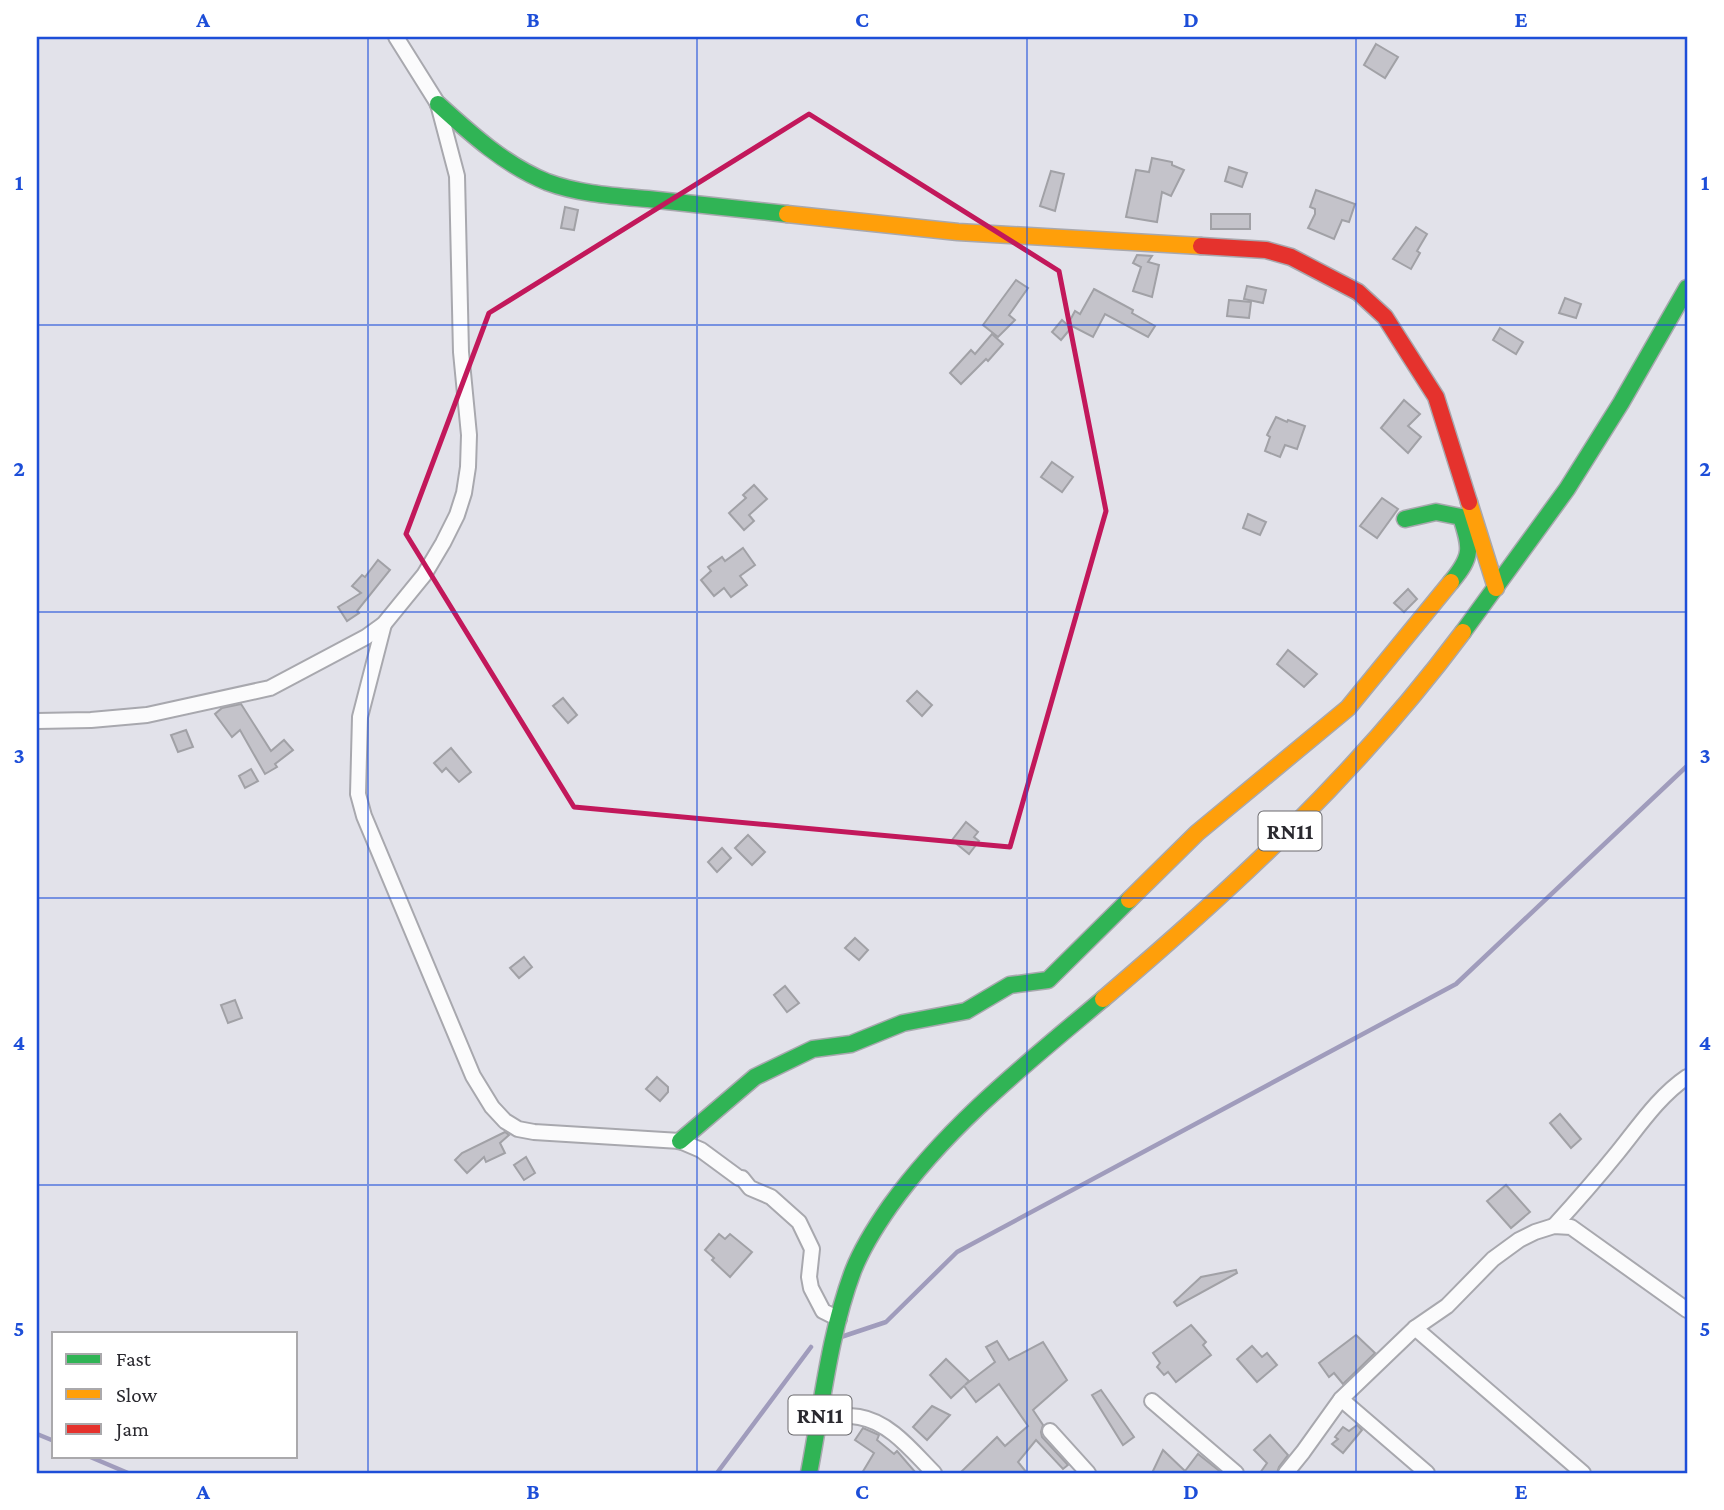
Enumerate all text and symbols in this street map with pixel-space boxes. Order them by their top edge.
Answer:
text: A [195,6,210,32]
text: B [526,6,540,32]
text: C [855,6,869,32]
text: D [1183,6,1199,32]
text: E [1514,6,1528,32]
text: 1 [15,169,24,195]
text: 1 [1701,169,1710,195]
text: 2 [13,455,25,481]
text: 2 [1699,455,1711,481]
text: 3 [13,742,25,768]
text: 3 [1699,742,1711,768]
road number: RN11 [1258,811,1322,850]
text: 4 [13,1029,25,1055]
text: 4 [1699,1029,1711,1055]
text: 5 [13,1315,25,1341]
text: 5 [1699,1315,1711,1341]
legend [52,1332,298,1458]
text: Fast [116,1347,152,1371]
text: Slow [116,1383,158,1407]
road number: RN11 [788,1396,852,1434]
text: Jam [114,1417,149,1441]
text: A [195,1478,210,1504]
text: B [526,1478,540,1504]
text: C [855,1478,869,1504]
text: D [1183,1478,1199,1504]
text: E [1514,1478,1528,1504]

